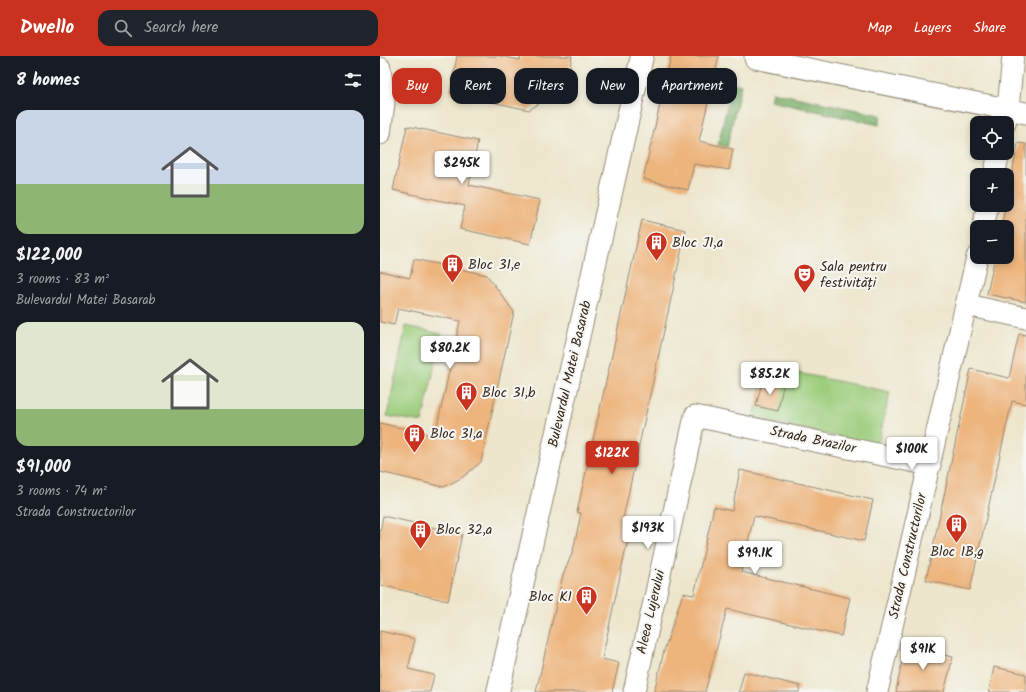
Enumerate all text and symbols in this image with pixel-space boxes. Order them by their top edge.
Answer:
search box [98,10,378,46]
text: Dwello [20,13,74,43]
text: Search here [144,16,218,40]
icon: search [112,17,134,39]
text: Map [868,17,892,39]
text: Layers [914,17,952,39]
text: Share [974,17,1006,39]
text: 8 homes [16,67,80,94]
chip: Buy [392,68,442,104]
chip: Rent [450,68,506,104]
chip: Filters [514,68,578,104]
chip: New [586,68,639,104]
chip: Apartment [647,68,737,104]
icon: filters [342,69,364,91]
map controls [970,116,1014,264]
button: locate [970,116,1014,160]
icon: home [154,136,226,208]
pin: $245K [434,151,490,185]
text: $245K [444,153,480,174]
button: + [970,168,1014,212]
button: − [970,220,1014,264]
building icon: Bloc J1,a [643,230,669,263]
place label: Bloc J1,a [672,232,723,254]
text: $122,000 [16,242,82,269]
building icon: Bloc 31,e [439,252,465,285]
place label: Bloc 31,e [468,254,521,276]
place label: Sala pentru festivități [820,256,887,294]
theatre icon: Sala pentru festivități [792,262,818,295]
text: 3 rooms · 83 m² [16,269,109,290]
text: Bulevardul Matei Basarab [16,290,155,311]
street label: Bulevardul Matei Basarab [542,298,598,450]
pin: $80.2K [417,336,483,370]
text: $80.2K [430,338,470,359]
icon: home [154,348,226,420]
pin: $85.2K [737,362,803,396]
text: $85.2K [750,364,790,385]
building icon: Bloc 31,b [453,380,479,413]
place label: Bloc 31,b [482,382,536,404]
street label: Strada Brazilor [768,420,859,460]
building icon: Bloc 31,a [401,421,427,454]
place label: Bloc 31,a [430,423,483,445]
pin: $100K [884,437,940,471]
text: $100K [896,439,928,460]
pin: $122K [584,441,640,475]
text: $122K [595,443,629,464]
text: $91,000 [16,454,70,481]
text: 3 rooms · 74 m² [16,481,107,502]
street label: Strada Constructorilor [883,490,933,621]
text: Strada Constructorilor [16,502,135,523]
building icon: Bloc 1B,g [944,511,970,544]
pin: $193K [620,516,676,550]
building icon: Bloc 32,a [407,517,433,550]
text: $193K [631,518,665,539]
place label: Bloc 32,a [436,519,492,541]
pin: $99.1K [722,541,788,575]
place label: Bloc 1B,g [930,541,984,563]
text: $99.1K [737,543,773,564]
street label: Aleea Lujerului [631,567,672,656]
building icon: Bloc K1 [574,584,600,617]
place label: Bloc K1 [529,586,572,608]
pin: $91K [899,637,947,671]
text: $91K [910,639,936,660]

